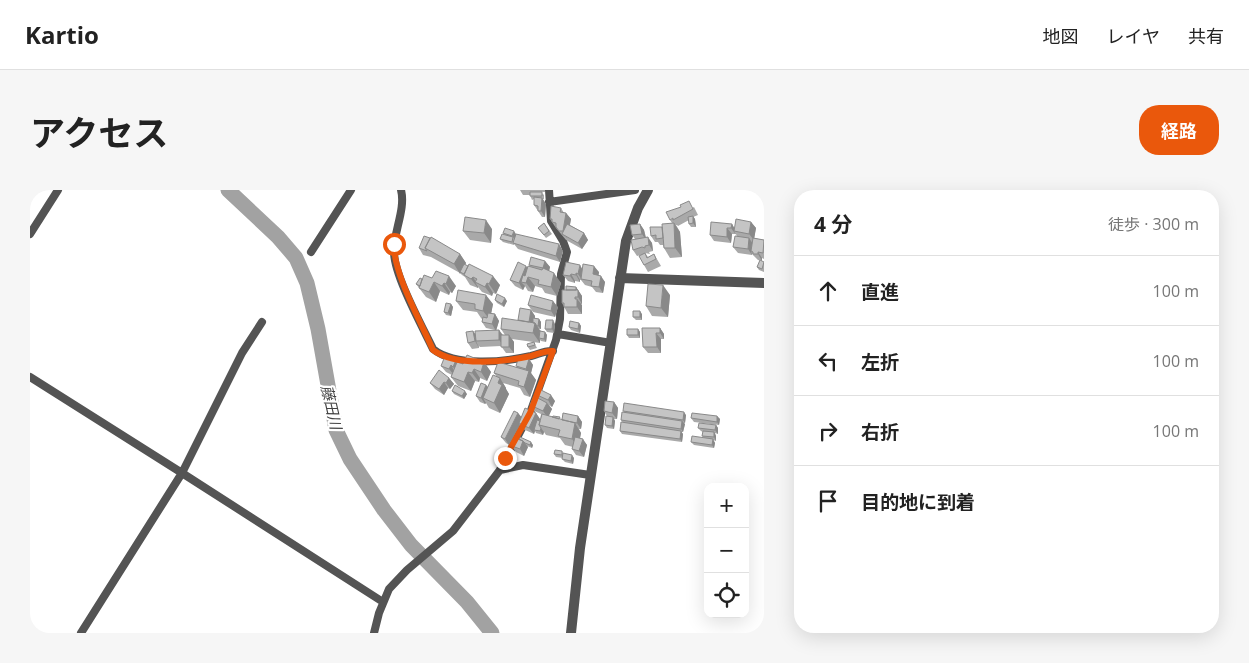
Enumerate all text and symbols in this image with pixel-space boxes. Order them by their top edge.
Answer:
text: Kartio [25,18,99,51]
text: 地図 [1043,24,1079,48]
text: レイヤ [1107,24,1160,48]
text: 共有 [1188,24,1224,48]
button: 経路 [1139,105,1219,155]
text: アクセス [30,109,168,156]
text: 4 分 [814,210,852,238]
text: 徒歩 · 300 m [1108,213,1199,235]
route start [383,233,406,256]
icon: ahead [814,277,842,305]
text: 直進 [861,279,899,305]
text: 100 m [1153,280,1199,302]
icon: left [814,347,842,375]
text: 左折 [861,349,899,375]
text: 100 m [1153,350,1199,372]
water label: 藤田川 [317,383,347,433]
icon: right [814,417,842,445]
text: 右折 [861,419,899,445]
text: 100 m [1153,420,1199,442]
route end [494,447,517,470]
map controls [704,483,749,618]
button: + [704,483,749,528]
icon: arrive [814,487,842,515]
text: 目的地に到着 [861,489,975,515]
button: − [704,528,749,573]
button: locate [704,573,749,618]

